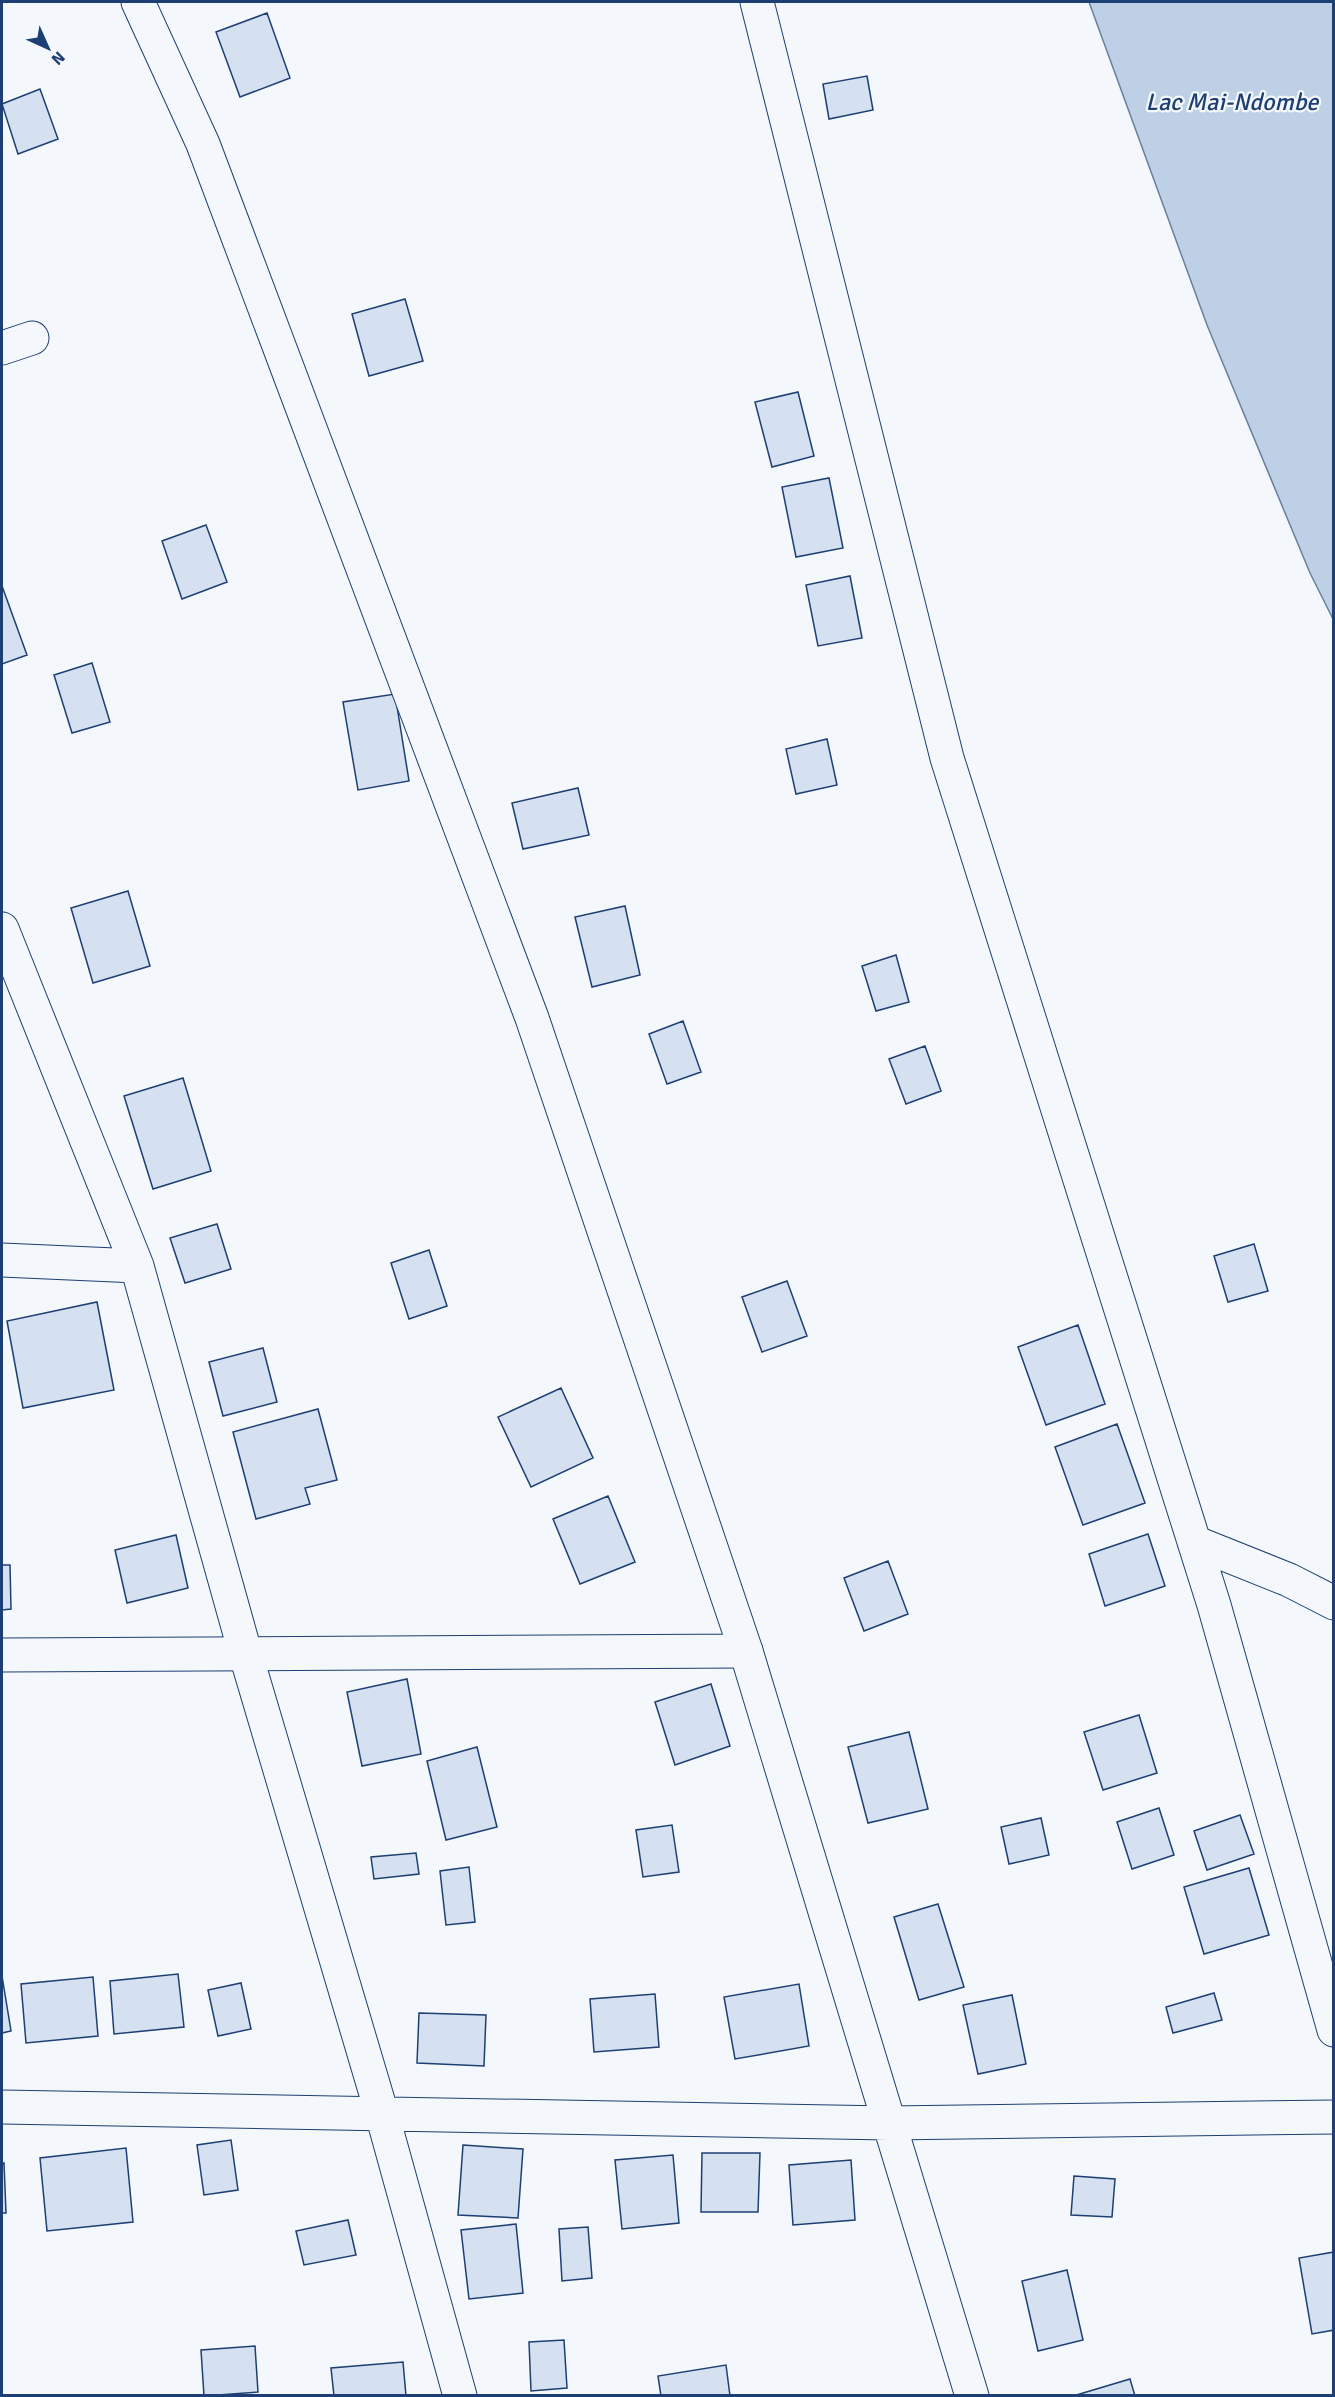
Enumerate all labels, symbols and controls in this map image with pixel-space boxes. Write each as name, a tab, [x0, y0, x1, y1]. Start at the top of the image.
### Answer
north arrow	[18, 18, 78, 78]
text: N	[47, 47, 69, 69]
water label: Lac Mai-Ndombe	[1146, 87, 1319, 117]

